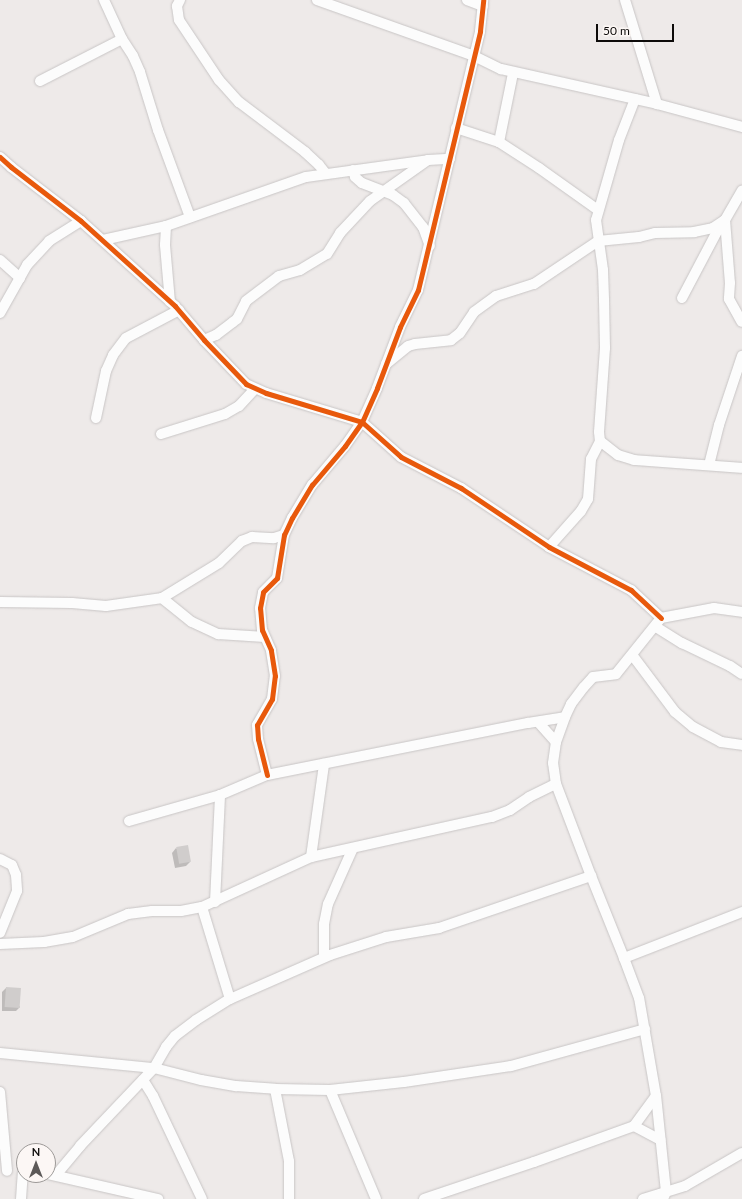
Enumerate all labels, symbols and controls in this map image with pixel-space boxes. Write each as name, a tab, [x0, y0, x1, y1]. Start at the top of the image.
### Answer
scale bar	[598, 16, 676, 42]
text: 50 m	[603, 23, 630, 38]
north arrow	[16, 1143, 56, 1183]
text: N	[32, 1145, 40, 1158]

